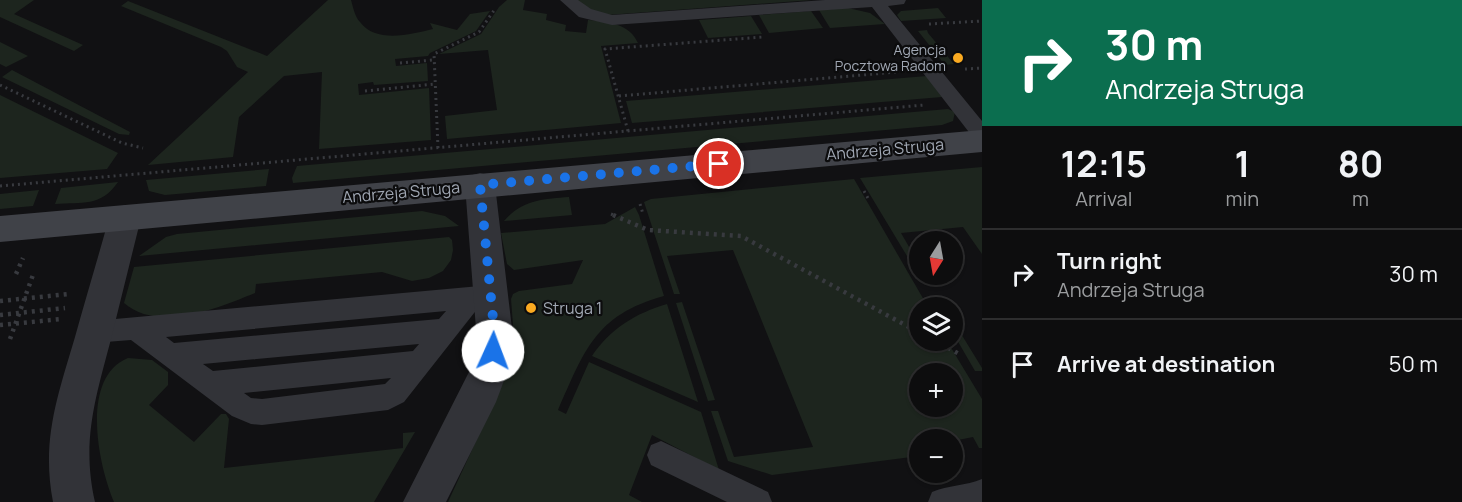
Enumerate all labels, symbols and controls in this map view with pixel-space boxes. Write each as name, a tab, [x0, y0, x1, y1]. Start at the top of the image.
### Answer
text: 30 m	[1105, 15, 1203, 73]
icon: right	[1006, 24, 1084, 102]
place label: Agencja Pocztowa Radom	[835, 40, 946, 75]
marker: Agencja Pocztowa Radom	[951, 51, 965, 65]
text: Andrzeja Struga	[1105, 70, 1304, 107]
street label: Andrzeja Struga	[825, 133, 945, 165]
pin	[693, 138, 744, 189]
text: 12:15	[1061, 139, 1147, 188]
text: 1	[1234, 139, 1250, 188]
text: 80	[1338, 139, 1383, 188]
icon: arrive	[702, 147, 735, 180]
street label: Andrzeja Struga	[341, 176, 461, 208]
text: Arrival	[1075, 185, 1132, 212]
text: min	[1226, 185, 1259, 212]
text: m	[1352, 185, 1369, 212]
north arrow	[909, 231, 963, 285]
map controls	[909, 231, 963, 483]
text: Turn right	[1057, 246, 1162, 276]
icon: right	[1006, 258, 1039, 291]
text: 30 m	[1389, 259, 1438, 289]
text: Andrzeja Struga	[1057, 276, 1205, 303]
place label: Struga 1	[543, 297, 602, 319]
button: layers	[909, 297, 963, 351]
marker: Struga 1	[524, 301, 538, 315]
position arrow	[461, 319, 525, 383]
icon: arrive	[1006, 348, 1039, 381]
text: Arrive at destination	[1057, 349, 1275, 379]
text: 50 m	[1389, 349, 1438, 379]
button: +	[909, 363, 963, 417]
button: −	[909, 429, 963, 483]

